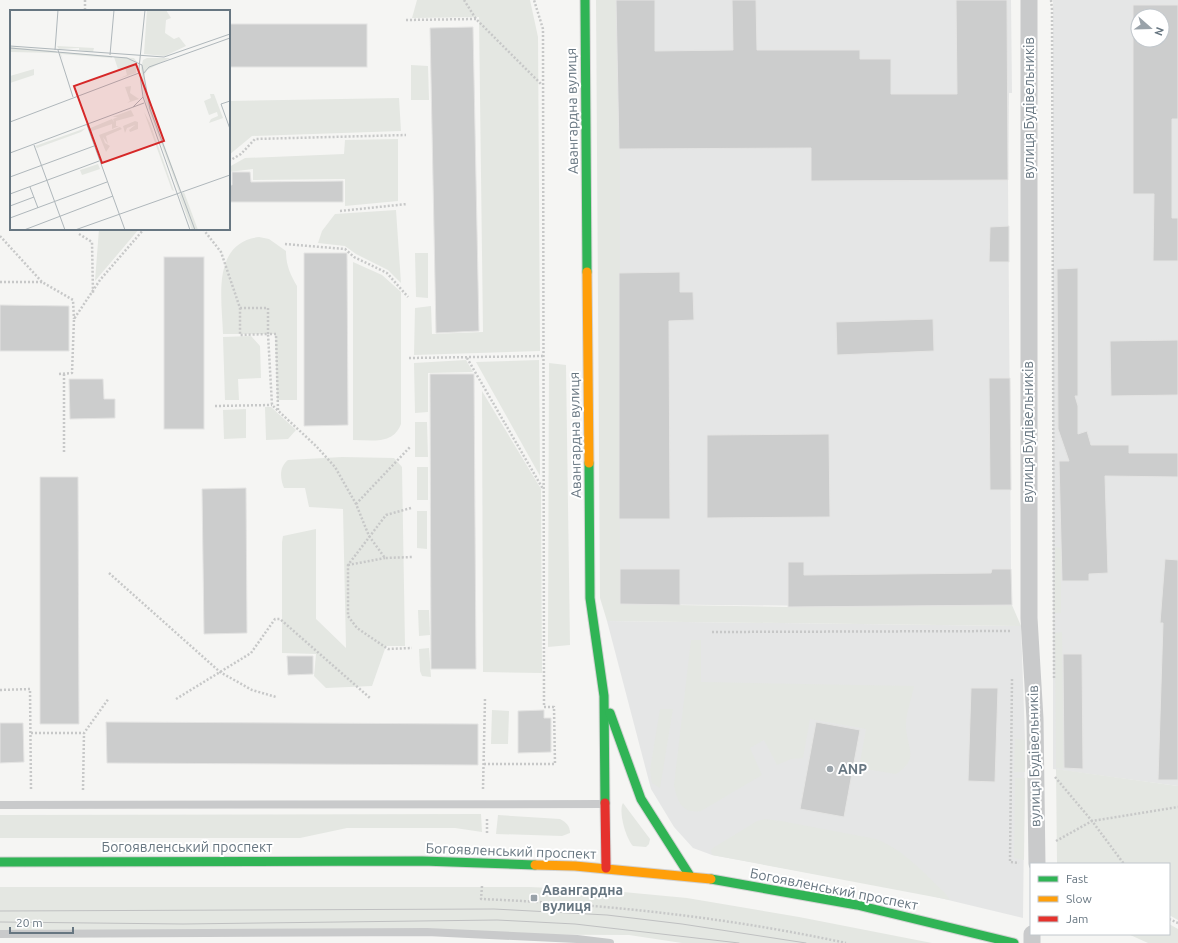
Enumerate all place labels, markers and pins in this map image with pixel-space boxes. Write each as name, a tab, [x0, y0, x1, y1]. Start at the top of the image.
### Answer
place label: ANP	[838, 761, 867, 777]
marker: ANP	[825, 764, 835, 774]
place label: Авангардна вулиця	[542, 882, 623, 914]
marker: Авангардна вулиця	[529, 893, 539, 903]

